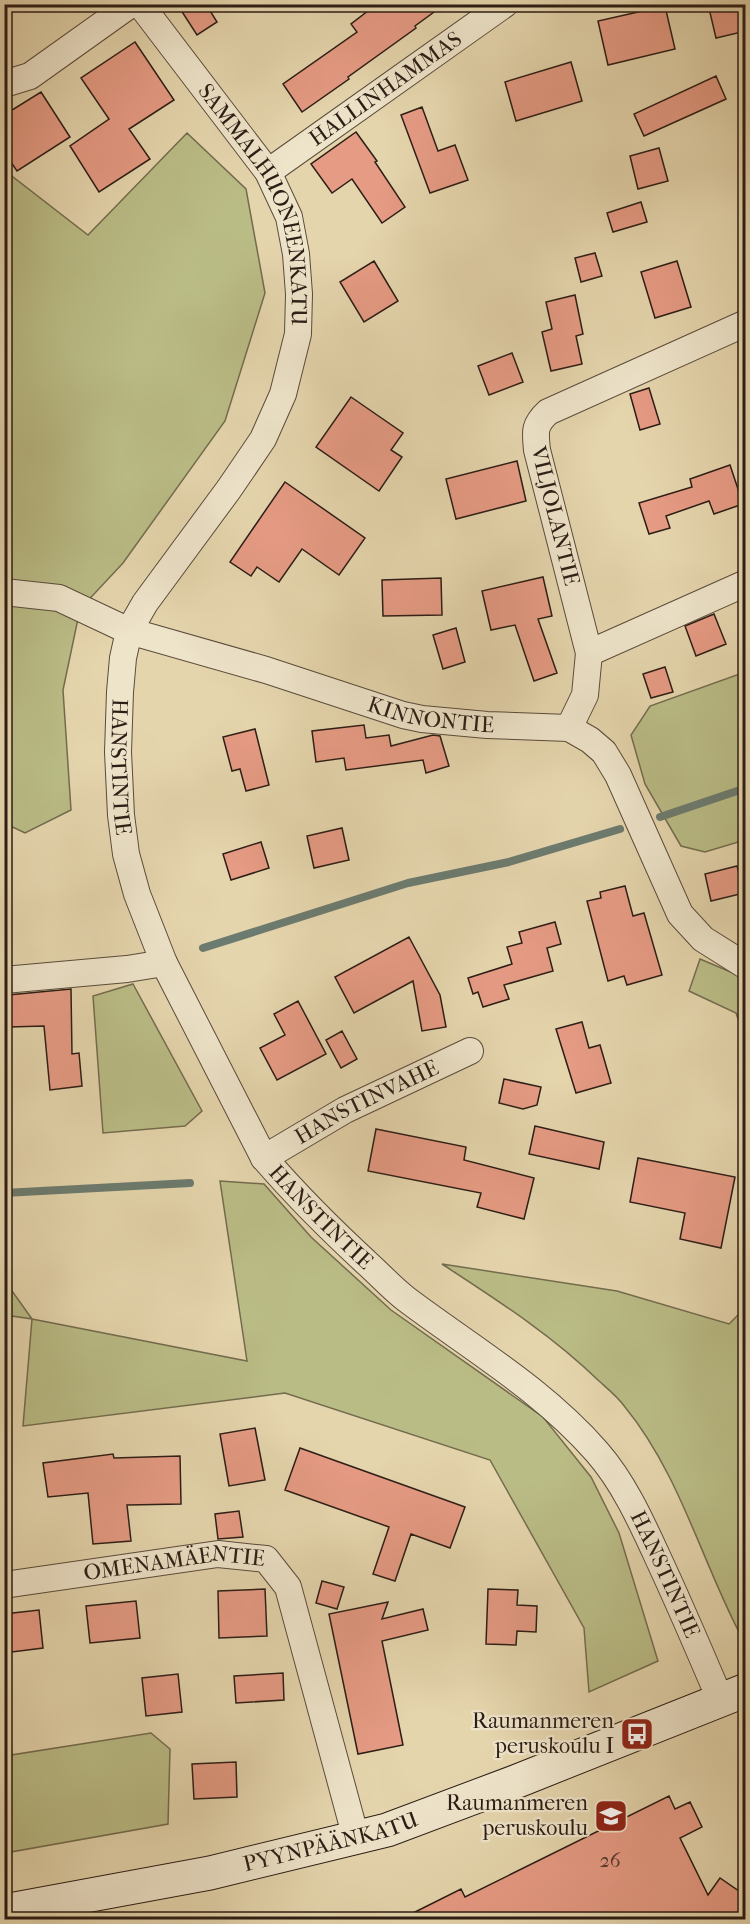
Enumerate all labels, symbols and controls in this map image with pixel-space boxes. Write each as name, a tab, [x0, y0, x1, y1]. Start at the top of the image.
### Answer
street label: HALLINHAMMAS	[304, 26, 467, 152]
street label: SAMMALHUONEENKATU	[192, 79, 312, 326]
street label: VILJOLANTIE	[525, 443, 585, 588]
street label: KINNONTIE	[364, 691, 495, 738]
street label: HANSTINTIE	[105, 698, 136, 837]
street label: HANSTINVAHE	[290, 1055, 443, 1150]
street label: HANSTINTIE	[263, 1160, 378, 1275]
street label: HANSTINTIE	[625, 1507, 705, 1642]
street label: OMENAMÄENTIE	[82, 1540, 266, 1586]
place label: Raumanmeren peruskoulu I	[472, 1708, 614, 1759]
bus stop icon: Raumanmeren peruskoulu I	[619, 1716, 655, 1752]
place label: Raumanmeren peruskoulu	[446, 1790, 589, 1841]
school or university icon: Raumanmeren peruskoulu	[593, 1798, 629, 1834]
street label: PYYNPÄÄNKATU	[241, 1806, 422, 1877]
house number: 26	[599, 1849, 621, 1872]

